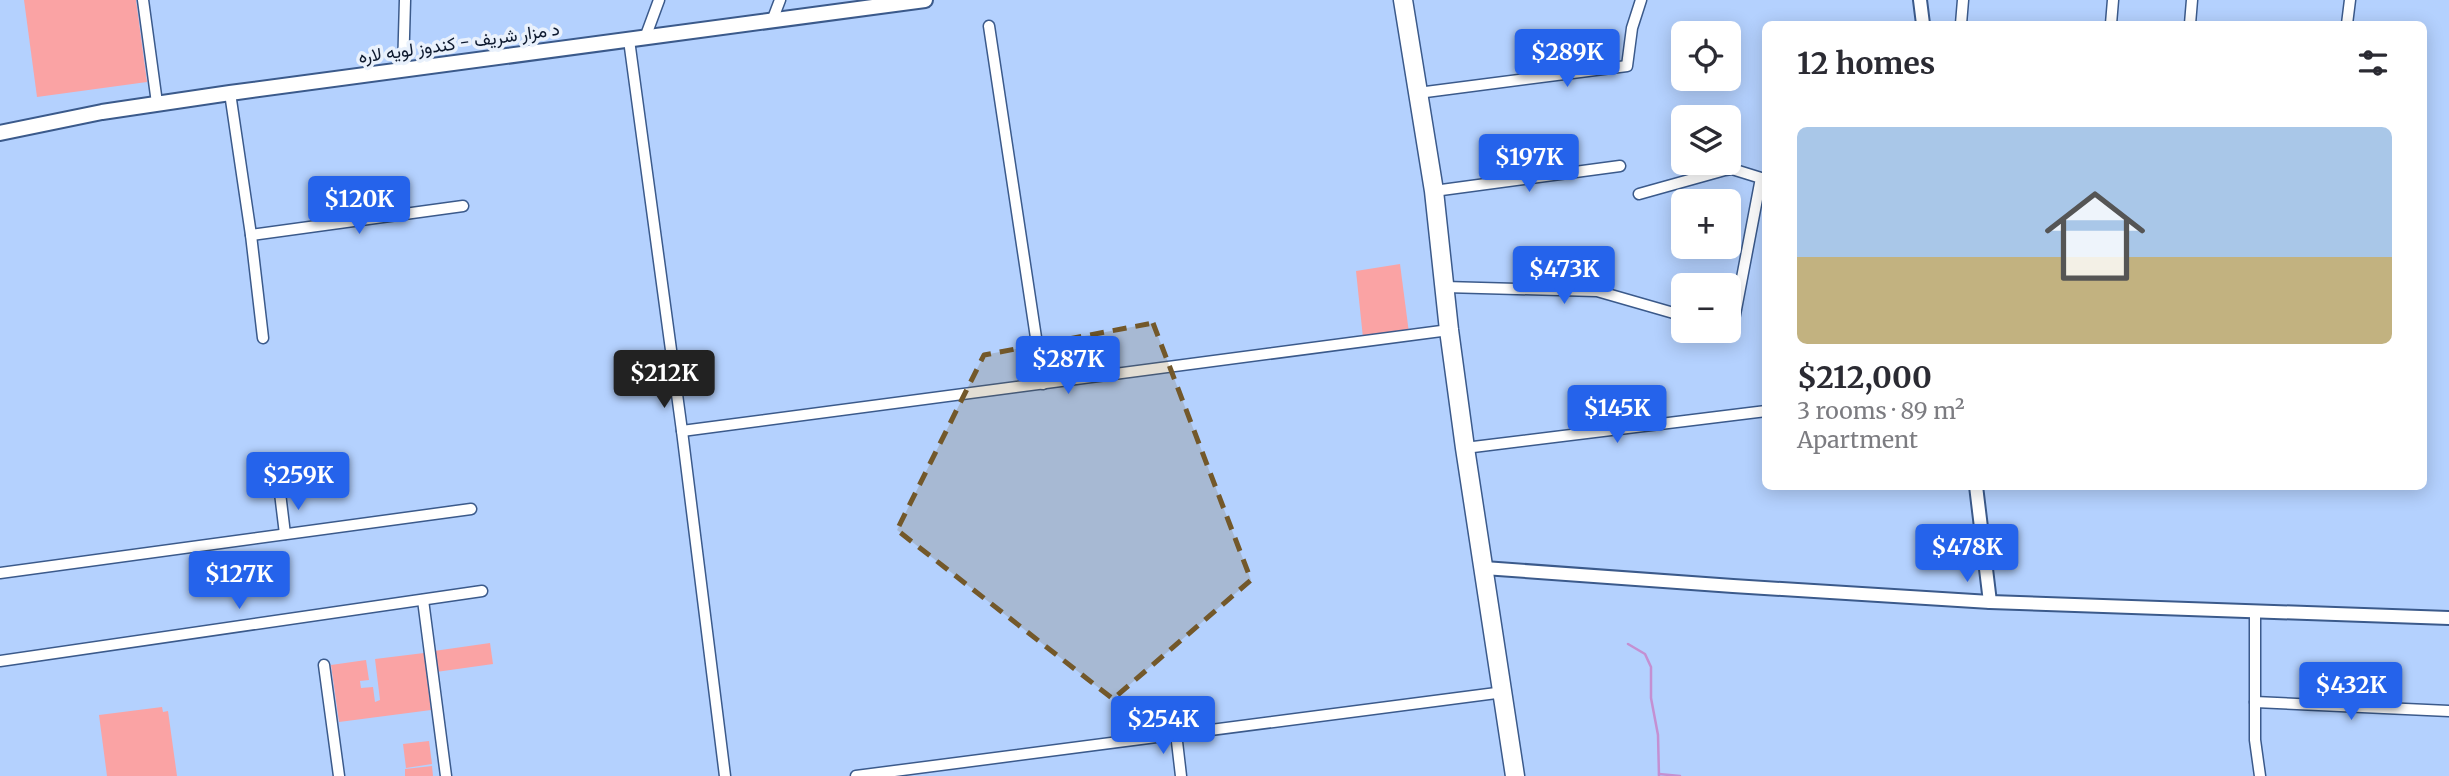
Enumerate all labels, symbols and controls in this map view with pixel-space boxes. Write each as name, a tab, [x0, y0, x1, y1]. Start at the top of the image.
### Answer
street label: د مزار شریف - کندوز لویه لاره	[357, 17, 561, 68]
map controls	[1671, 21, 1741, 343]
button: locate	[1671, 21, 1741, 91]
pin: $289K	[1518, 29, 1616, 89]
text: $289K	[1531, 37, 1603, 66]
text: 12 homes	[1797, 44, 1935, 82]
icon: filters	[2354, 44, 2392, 82]
button: layers	[1671, 105, 1741, 175]
pin: $197K	[1480, 134, 1578, 194]
text: $197K	[1495, 142, 1563, 171]
icon: home	[2032, 173, 2158, 299]
pin: $120K	[310, 176, 408, 236]
text: $120K	[324, 184, 394, 213]
button: +	[1671, 189, 1741, 259]
pin: $473K	[1515, 246, 1613, 306]
text: $473K	[1529, 254, 1599, 283]
button: −	[1671, 273, 1741, 343]
pin: $287K	[1019, 336, 1117, 396]
text: $287K	[1032, 344, 1104, 373]
pin: $212K	[615, 350, 713, 410]
text: $212K	[630, 358, 698, 387]
text: $212,000	[1797, 358, 1932, 396]
pin: $145K	[1568, 386, 1666, 445]
text: $145K	[1583, 393, 1651, 422]
text: 3 rooms · 89 m²	[1797, 396, 1965, 425]
text: Apartment	[1797, 425, 1918, 454]
pin: $259K	[249, 452, 347, 512]
text: $259K	[262, 460, 334, 489]
pin: $478K	[1918, 524, 2016, 584]
text: $478K	[1931, 532, 2003, 561]
pin: $127K	[190, 552, 288, 611]
text: $127K	[205, 559, 273, 588]
pin: $432K	[2302, 662, 2400, 722]
text: $432K	[2315, 670, 2387, 699]
pin: $254K	[1114, 696, 1212, 756]
text: $254K	[1127, 704, 1199, 733]

